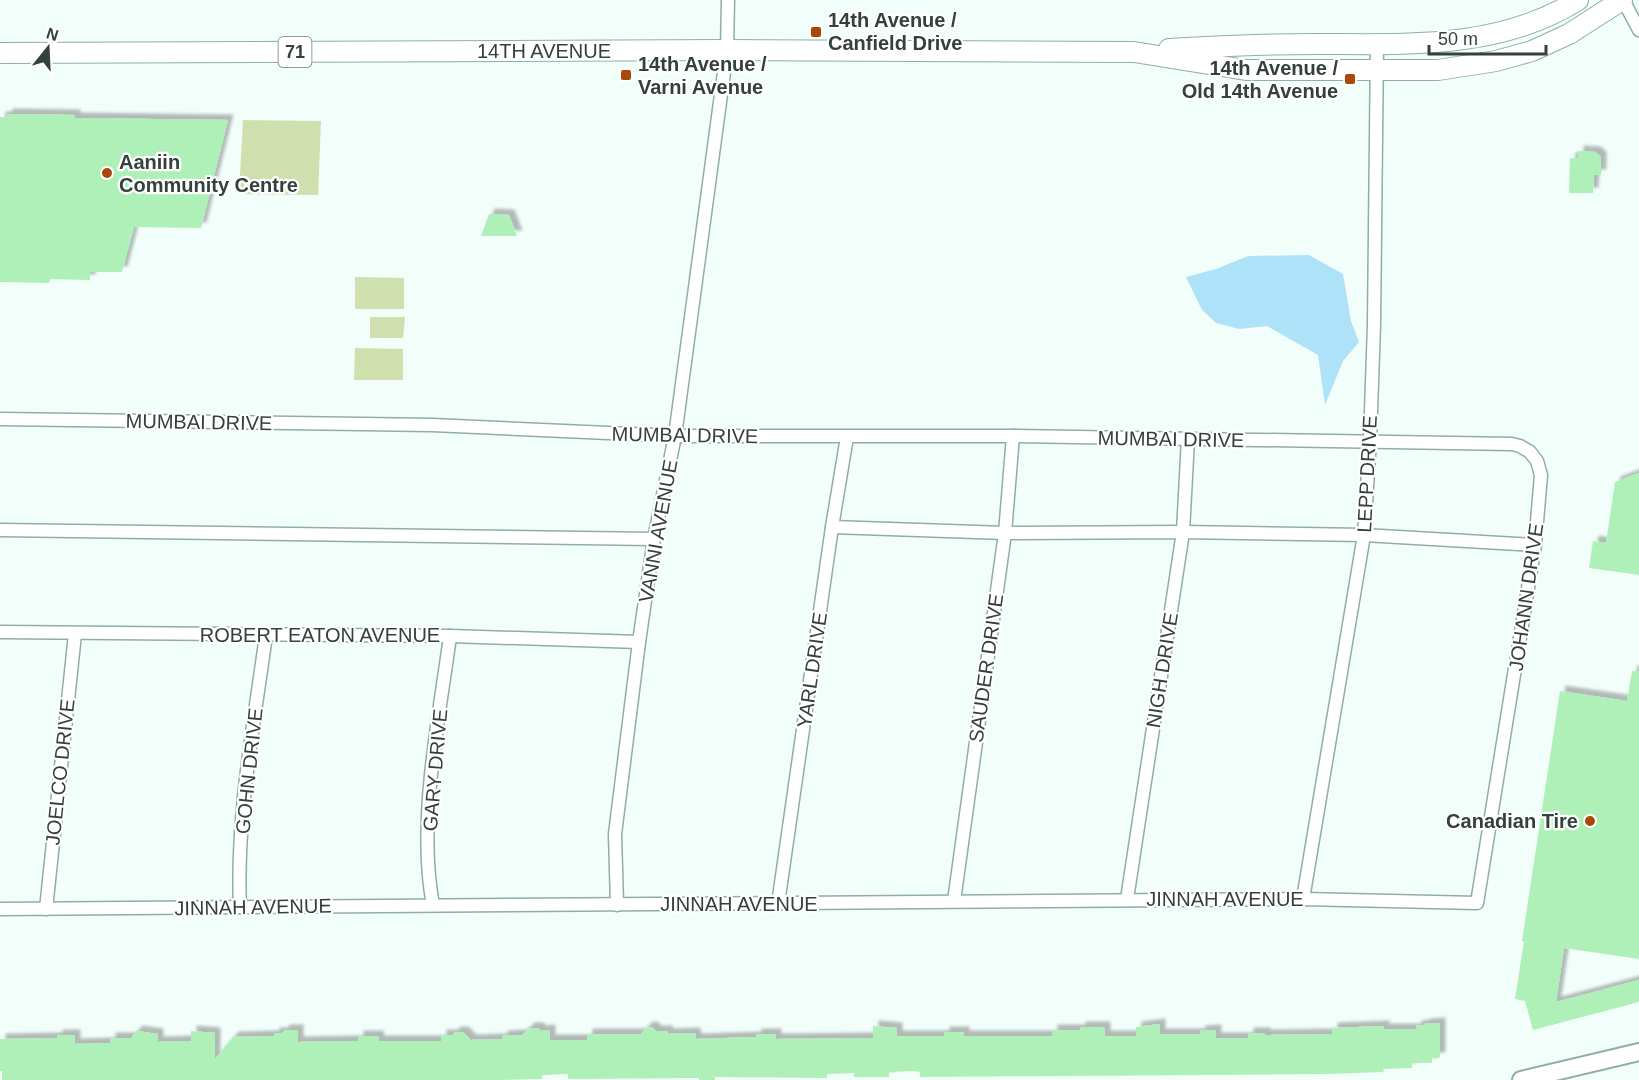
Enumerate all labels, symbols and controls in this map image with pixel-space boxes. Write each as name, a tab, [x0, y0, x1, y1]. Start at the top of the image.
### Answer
place label: 14th Avenue / Canfield Drive	[828, 9, 962, 54]
north arrow	[18, 18, 78, 78]
scale bar	[1429, 18, 1546, 56]
text: N	[44, 24, 61, 44]
marker: 14th Avenue / Canfield Drive	[809, 25, 823, 39]
text: 50 m	[1438, 29, 1478, 49]
road number: 71	[278, 37, 312, 67]
street label: 14TH AVENUE	[477, 40, 611, 62]
place label: 14th Avenue / Varni Avenue	[638, 53, 767, 98]
place label: 14th Avenue / Old 14th Avenue	[1182, 57, 1338, 102]
marker: 14th Avenue / Varni Avenue	[619, 68, 633, 82]
marker: 14th Avenue / Old 14th Avenue	[1343, 72, 1357, 86]
place label: Aaniin Community Centre	[119, 151, 298, 196]
marker: Aaniin Community Centre	[100, 166, 114, 180]
street label: MUMBAI DRIVE	[125, 410, 273, 434]
street label: LEPP DRIVE	[1353, 415, 1381, 533]
street label: MUMBAI DRIVE	[611, 423, 759, 447]
street label: MUMBAI DRIVE	[1097, 427, 1245, 451]
street label: VANNI AVENUE	[635, 458, 681, 604]
street label: JOHANN DRIVE	[1505, 522, 1547, 672]
street label: SAUDER DRIVE	[965, 592, 1007, 744]
street label: YARL DRIVE	[793, 611, 831, 729]
street label: NIGH DRIVE	[1142, 611, 1182, 729]
street label: ROBERT EATON AVENUE	[200, 624, 440, 646]
street label: JOELCO DRIVE	[41, 698, 79, 846]
street label: GOHN DRIVE	[231, 707, 267, 835]
street label: GARY DRIVE	[419, 708, 451, 832]
place label: Canadian Tire	[1446, 810, 1578, 832]
marker: Canadian Tire	[1583, 814, 1597, 828]
street label: JINNAH AVENUE	[1146, 888, 1304, 910]
street label: JINNAH AVENUE	[660, 893, 818, 915]
street label: JINNAH AVENUE	[174, 895, 332, 919]

